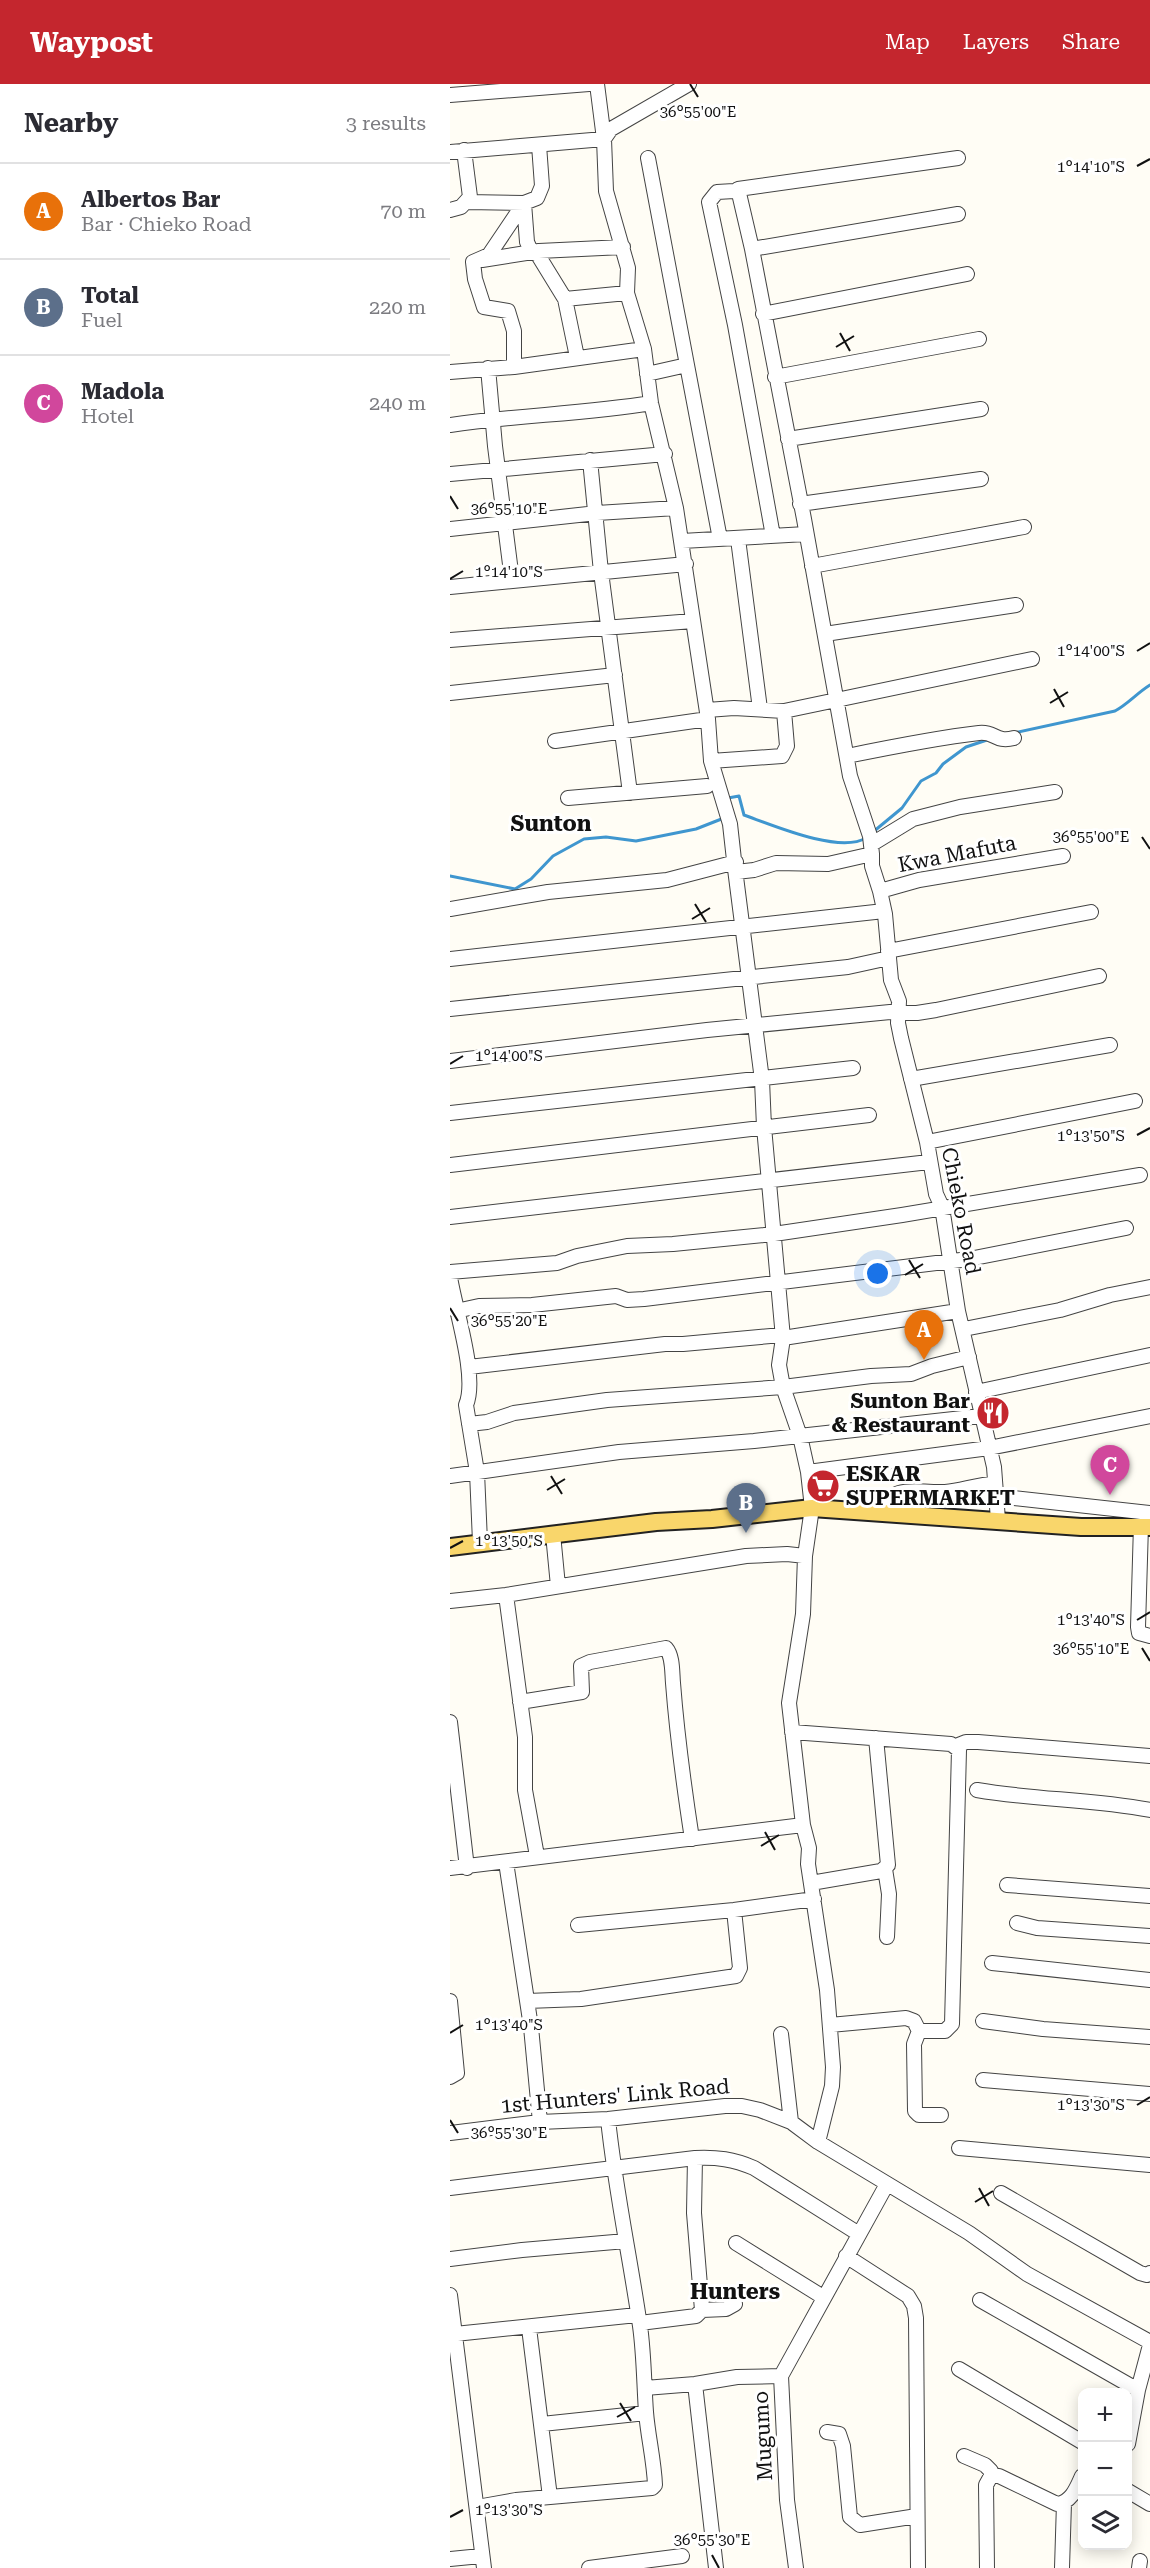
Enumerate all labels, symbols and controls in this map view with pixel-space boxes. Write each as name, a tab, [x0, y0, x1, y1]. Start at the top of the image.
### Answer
text: Waypost	[30, 26, 153, 59]
text: Map	[885, 30, 930, 54]
text: Layers	[963, 30, 1029, 54]
text: Share	[1062, 30, 1120, 54]
text: 36°55'00"E	[660, 103, 736, 121]
text: Nearby	[24, 108, 118, 138]
text: 3 results	[346, 111, 426, 135]
text: 1°14'10"S	[1057, 158, 1125, 176]
text: Albertos Bar	[81, 187, 221, 212]
text: A	[36, 199, 51, 223]
text: 70 m	[380, 199, 426, 223]
text: Bar · Chieko Road	[81, 212, 252, 236]
text: Total	[81, 283, 139, 308]
text: B	[36, 295, 51, 319]
text: 220 m	[369, 295, 426, 319]
text: Fuel	[81, 308, 122, 332]
text: Madola	[81, 379, 164, 404]
text: C	[37, 391, 51, 415]
text: 240 m	[369, 391, 426, 415]
text: Hotel	[81, 404, 134, 428]
text: 36°55'10"E	[471, 500, 547, 518]
text: 1°14'10"S	[475, 563, 543, 581]
text: 1°14'00"S	[1057, 642, 1125, 660]
district label: Sunton	[511, 811, 592, 836]
text: 36°55'00"E	[1053, 828, 1129, 846]
street label: Kwa Mafuta	[896, 831, 1019, 877]
text: 1°14'00"S	[475, 1047, 543, 1065]
text: 1°13'50"S	[1057, 1127, 1125, 1145]
street label: Chieko Road	[937, 1145, 985, 1277]
your location	[863, 1259, 892, 1288]
pin: A	[904, 1310, 944, 1360]
text: 36°55'20"E	[471, 1312, 547, 1330]
place label: Sunton Bar & Restaurant	[831, 1389, 970, 1437]
restaurant icon: Sunton Bar & Restaurant	[975, 1395, 1011, 1431]
pin: C	[1090, 1446, 1130, 1495]
place label: ESKAR SUPERMARKET	[846, 1462, 1015, 1510]
supermarket icon: ESKAR SUPERMARKET	[805, 1468, 841, 1504]
pin: B	[726, 1484, 766, 1533]
text: 1°13'50"S	[475, 1532, 543, 1550]
text: 1°13'40"S	[1057, 1611, 1125, 1629]
text: 36°55'10"E	[1053, 1640, 1129, 1658]
text: 1°13'40"S	[475, 2016, 543, 2034]
street label: 1st Hunters' Link Road	[499, 2074, 731, 2118]
text: 1°13'30"S	[1057, 2096, 1125, 2114]
text: 36°55'30"E	[471, 2124, 547, 2142]
district label: Hunters	[690, 2279, 780, 2304]
map controls	[1078, 2388, 1132, 2550]
button: +	[1078, 2388, 1132, 2442]
street label: Mugumo	[749, 2390, 777, 2482]
button: −	[1078, 2442, 1132, 2496]
button: layers	[1078, 2496, 1132, 2550]
text: 1°13'30"S	[475, 2501, 543, 2519]
text: 36°55'30"E	[674, 2531, 750, 2549]

